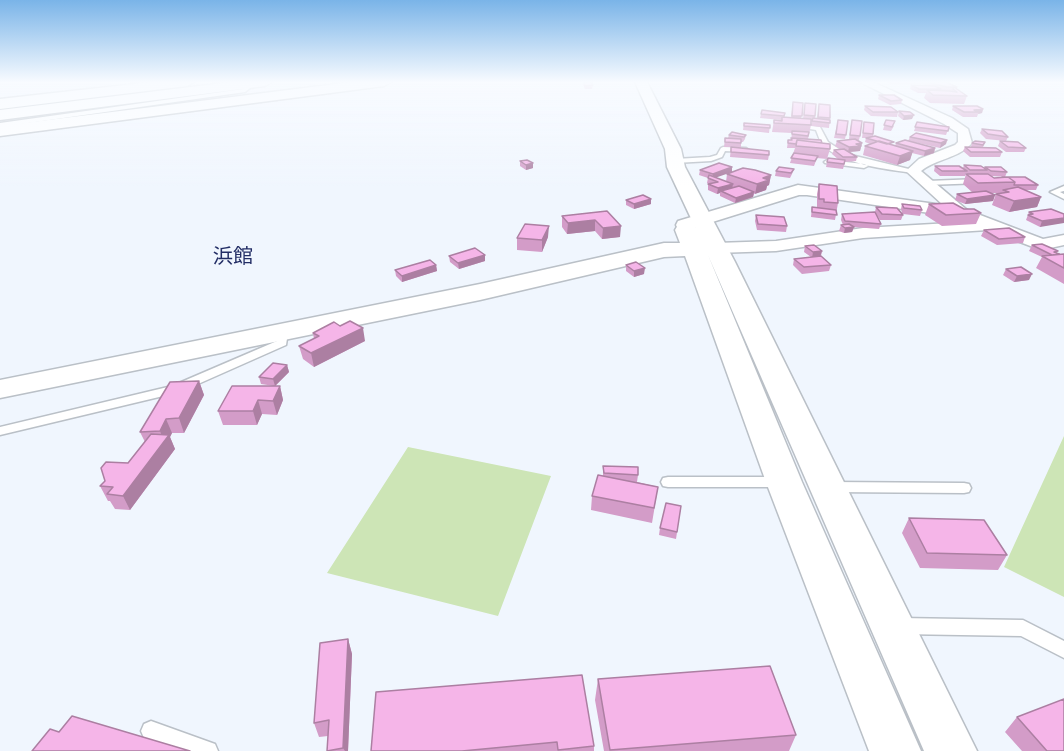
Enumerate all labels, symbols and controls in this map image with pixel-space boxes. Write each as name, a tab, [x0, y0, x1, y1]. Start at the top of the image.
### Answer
district label: 浜館	[213, 245, 253, 269]

